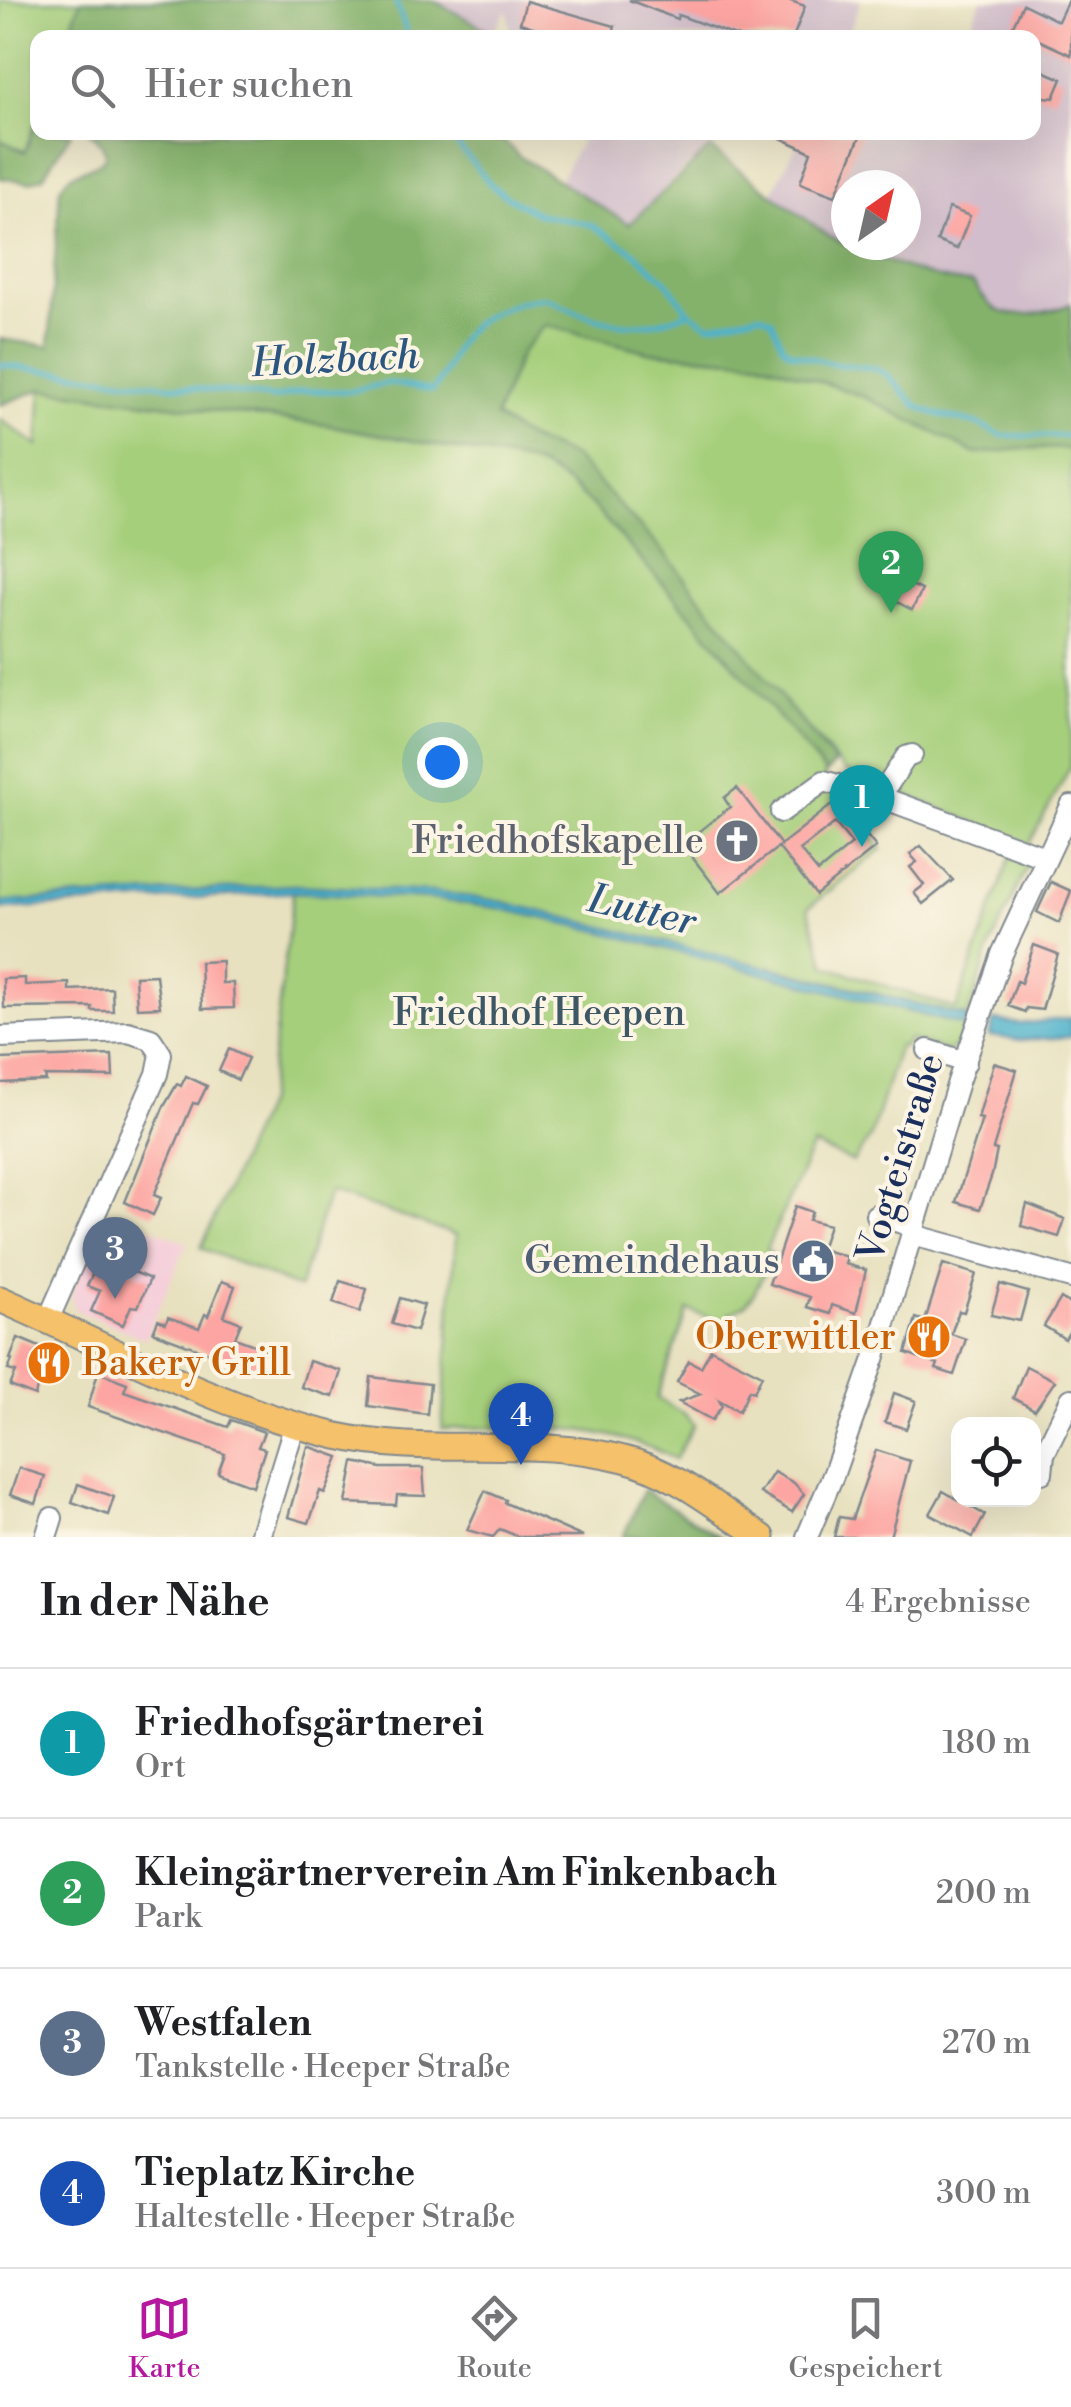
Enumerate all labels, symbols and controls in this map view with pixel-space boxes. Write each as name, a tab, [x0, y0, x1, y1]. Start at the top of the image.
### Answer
search box	[30, 30, 1041, 140]
icon: search	[65, 58, 120, 113]
text: Hier suchen	[145, 62, 353, 109]
north arrow	[831, 170, 921, 260]
water label: Holzbach	[249, 331, 421, 389]
pin: 2	[858, 530, 924, 613]
your location	[417, 737, 468, 788]
pin: 1	[830, 764, 894, 847]
place label: Friedhofskapelle	[412, 818, 704, 865]
church icon: Friedhofskapelle	[714, 818, 760, 864]
water label: Lutter	[582, 874, 702, 948]
park label: Friedhof Heepen	[393, 990, 685, 1037]
street label: Vogteistraße	[847, 1048, 955, 1269]
pin: 3	[82, 1216, 148, 1299]
place label: Gemeindehaus	[524, 1238, 780, 1285]
public building icon: Gemeindehaus	[790, 1238, 836, 1284]
place label: Oberwittler	[695, 1314, 896, 1361]
restaurant icon: Oberwittler	[906, 1314, 952, 1360]
restaurant icon: Bakery Grill	[26, 1340, 72, 1386]
place label: Bakery Grill	[81, 1340, 291, 1387]
pin: 4	[488, 1382, 554, 1465]
map controls	[951, 1417, 1041, 1507]
button: locate	[951, 1417, 1041, 1507]
text: In der Nähe	[40, 1576, 270, 1629]
text: 4 Ergebnisse	[845, 1582, 1031, 1622]
text: Friedhofsgärtnerei	[135, 1700, 484, 1747]
text: 1	[65, 1723, 80, 1763]
text: 180 m	[942, 1723, 1031, 1763]
text: Ort	[135, 1747, 186, 1787]
text: Kleingärtnerverein Am Finkenbach	[135, 1850, 777, 1897]
text: 2	[62, 1873, 83, 1913]
text: 200 m	[936, 1873, 1031, 1913]
text: Park	[135, 1897, 202, 1937]
text: Westfalen	[135, 2000, 312, 2047]
text: 3	[63, 2023, 82, 2063]
text: 270 m	[942, 2023, 1031, 2063]
text: Tankstelle · Heeper Straße	[135, 2047, 511, 2087]
text: Tieplatz Kirche	[135, 2150, 415, 2197]
text: 4	[62, 2173, 83, 2213]
text: 300 m	[936, 2173, 1031, 2213]
text: Haltestelle · Heeper Straße	[135, 2197, 515, 2237]
tab: Karte	[128, 2291, 201, 2386]
tab: Route	[457, 2291, 532, 2386]
tab: Gespeichert	[789, 2291, 943, 2386]

